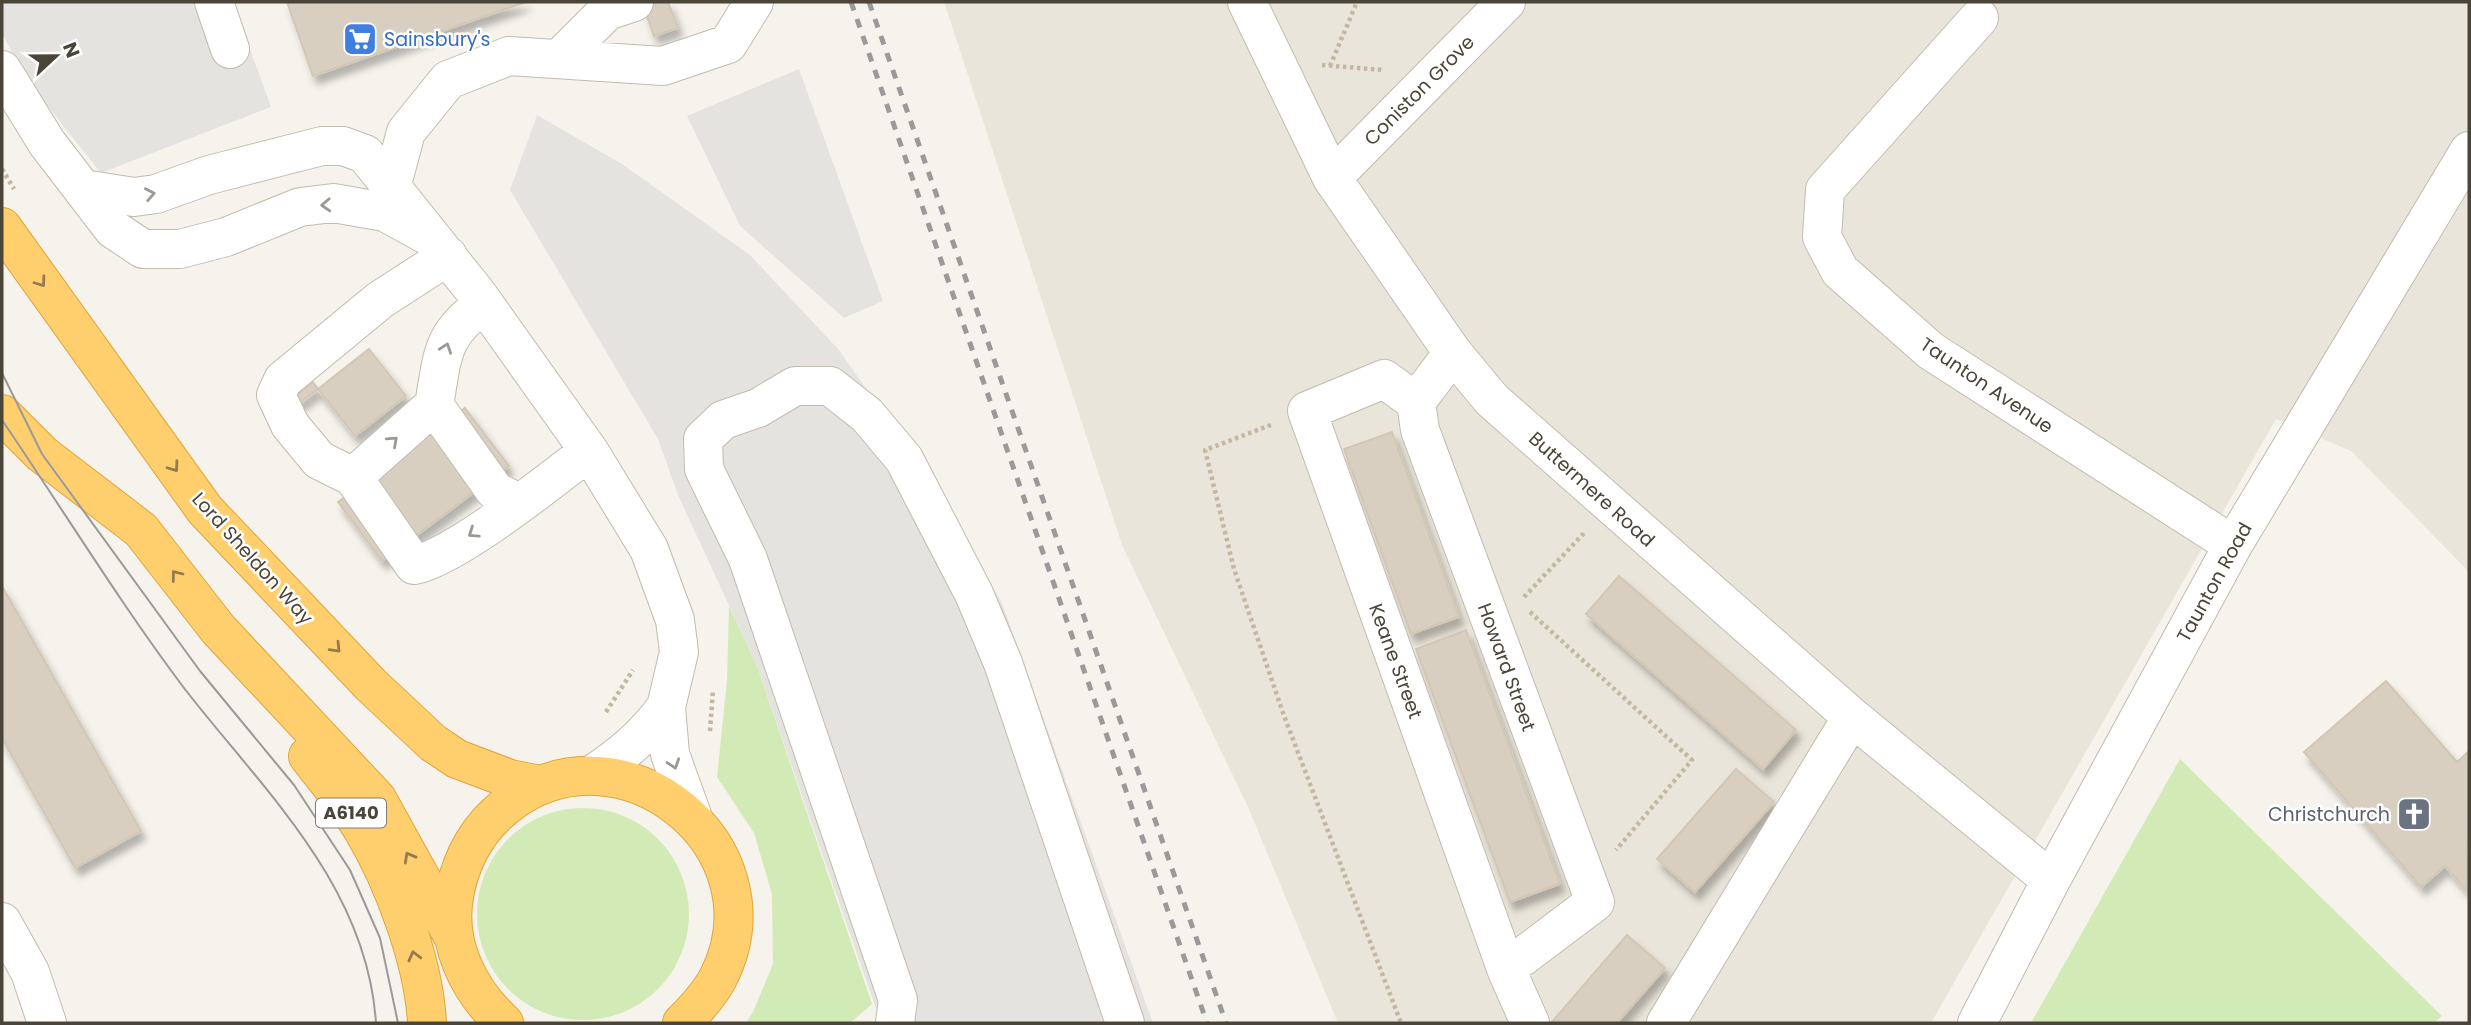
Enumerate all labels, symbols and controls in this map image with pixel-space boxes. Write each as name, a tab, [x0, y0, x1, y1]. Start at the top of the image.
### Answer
supermarket icon: Sainsbury's	[341, 20, 379, 58]
north arrow	[21, 21, 91, 91]
place label: Sainsbury's	[384, 26, 490, 53]
street label: Coniston Grove	[1358, 29, 1481, 152]
text: N	[56, 38, 86, 62]
one-way arrow	[144, 188, 156, 203]
one-way arrow	[320, 197, 331, 212]
one-way arrow	[33, 274, 46, 287]
street label: Taunton Avenue	[1915, 331, 2059, 440]
one-way arrow	[438, 343, 452, 355]
street label: Buttermere Road	[1523, 425, 1661, 553]
one-way arrow	[385, 437, 398, 450]
one-way arrow	[166, 459, 178, 472]
street label: Lord Sheldon Way	[186, 486, 320, 631]
street label: Taunton Road	[2170, 517, 2259, 647]
one-way arrow	[468, 525, 481, 538]
one-way arrow	[172, 570, 185, 583]
street label: Howard Street	[1471, 599, 1542, 735]
street label: Keane Street	[1362, 600, 1429, 723]
one-way arrow	[328, 640, 340, 653]
one-way arrow	[666, 757, 680, 770]
church icon: Christchurch	[2395, 795, 2433, 833]
road number: A6140	[316, 798, 386, 828]
place label: Christchurch	[2268, 801, 2390, 828]
one-way arrow	[404, 851, 417, 864]
one-way arrow	[408, 951, 422, 963]

